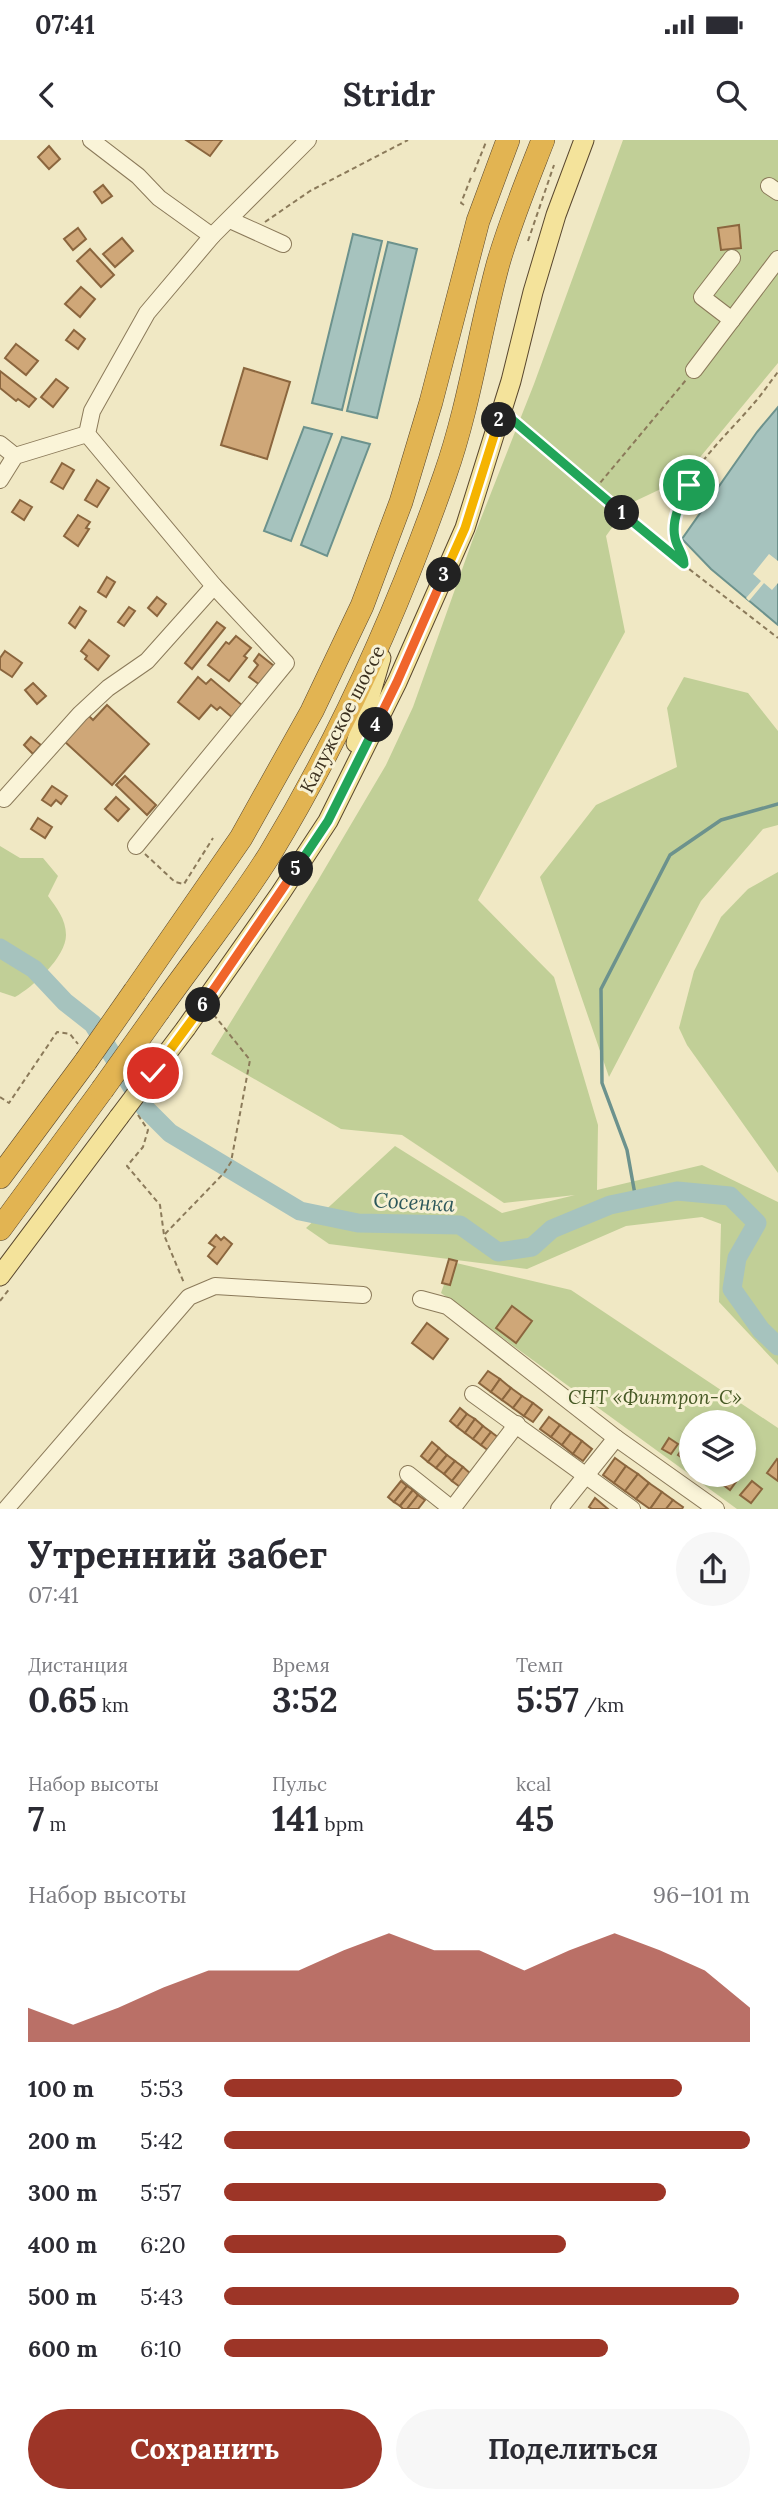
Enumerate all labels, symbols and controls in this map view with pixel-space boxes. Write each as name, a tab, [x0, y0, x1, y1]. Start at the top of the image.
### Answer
text: 07:41	[35, 8, 95, 41]
text: Stridr	[343, 74, 435, 115]
icon: back	[28, 76, 66, 114]
icon: search	[712, 76, 750, 114]
pin: 2	[482, 402, 516, 438]
text: 2	[493, 407, 504, 431]
pin	[659, 455, 719, 515]
icon: arrive	[670, 466, 708, 504]
pin: 1	[604, 496, 640, 530]
text: 1	[618, 500, 625, 524]
pin: 3	[426, 558, 462, 592]
text: 3	[438, 562, 449, 586]
street label: Калужское шоссе	[294, 641, 390, 797]
pin: 4	[358, 708, 394, 742]
text: 4	[370, 712, 381, 736]
pin: 5	[278, 852, 314, 886]
text: 5	[290, 856, 301, 880]
pin: 6	[186, 988, 220, 1022]
text: 6	[197, 992, 208, 1016]
pin	[123, 1043, 183, 1103]
icon: check	[134, 1054, 172, 1092]
water label: Сосенка	[373, 1186, 456, 1218]
park label: СНТ «Финтроп-С»	[568, 1385, 742, 1409]
map controls	[679, 1410, 756, 1487]
button: layers	[679, 1410, 756, 1487]
text: Утренний забег	[28, 1530, 327, 1578]
button: share	[676, 1532, 750, 1606]
text: 07:41	[28, 1580, 79, 1609]
text: Дистанция	[28, 1653, 128, 1677]
text: Время	[272, 1653, 330, 1677]
text: Темп	[516, 1653, 563, 1677]
text: 0.65	[28, 1677, 97, 1722]
text: 3:52	[272, 1677, 338, 1722]
text: 5:57	[516, 1677, 579, 1722]
text: km	[97, 1693, 129, 1717]
text: /km	[579, 1693, 624, 1717]
text: Набор высоты	[28, 1772, 159, 1796]
text: Пульс	[272, 1772, 327, 1796]
text: kcal	[516, 1772, 551, 1796]
text: 7	[28, 1796, 44, 1841]
text: 141	[272, 1796, 320, 1841]
text: 45	[516, 1796, 554, 1841]
text: m	[44, 1812, 66, 1836]
text: bpm	[320, 1812, 364, 1836]
text: Набор высоты	[28, 1880, 186, 1909]
text: 96–101 m	[653, 1880, 750, 1909]
text: 100 m	[28, 2074, 94, 2103]
text: 5:53	[140, 2074, 184, 2103]
text: 200 m	[28, 2126, 97, 2155]
text: 5:42	[140, 2126, 183, 2155]
text: 300 m	[28, 2178, 97, 2207]
text: 5:57	[140, 2178, 181, 2207]
text: 400 m	[28, 2230, 97, 2259]
text: 6:20	[140, 2230, 186, 2259]
text: 500 m	[28, 2282, 97, 2311]
text: 5:43	[140, 2282, 184, 2311]
text: 600 m	[28, 2334, 98, 2363]
text: 6:10	[140, 2334, 182, 2363]
button: Сохранить	[28, 2409, 382, 2489]
button: Поделиться	[396, 2409, 750, 2489]

